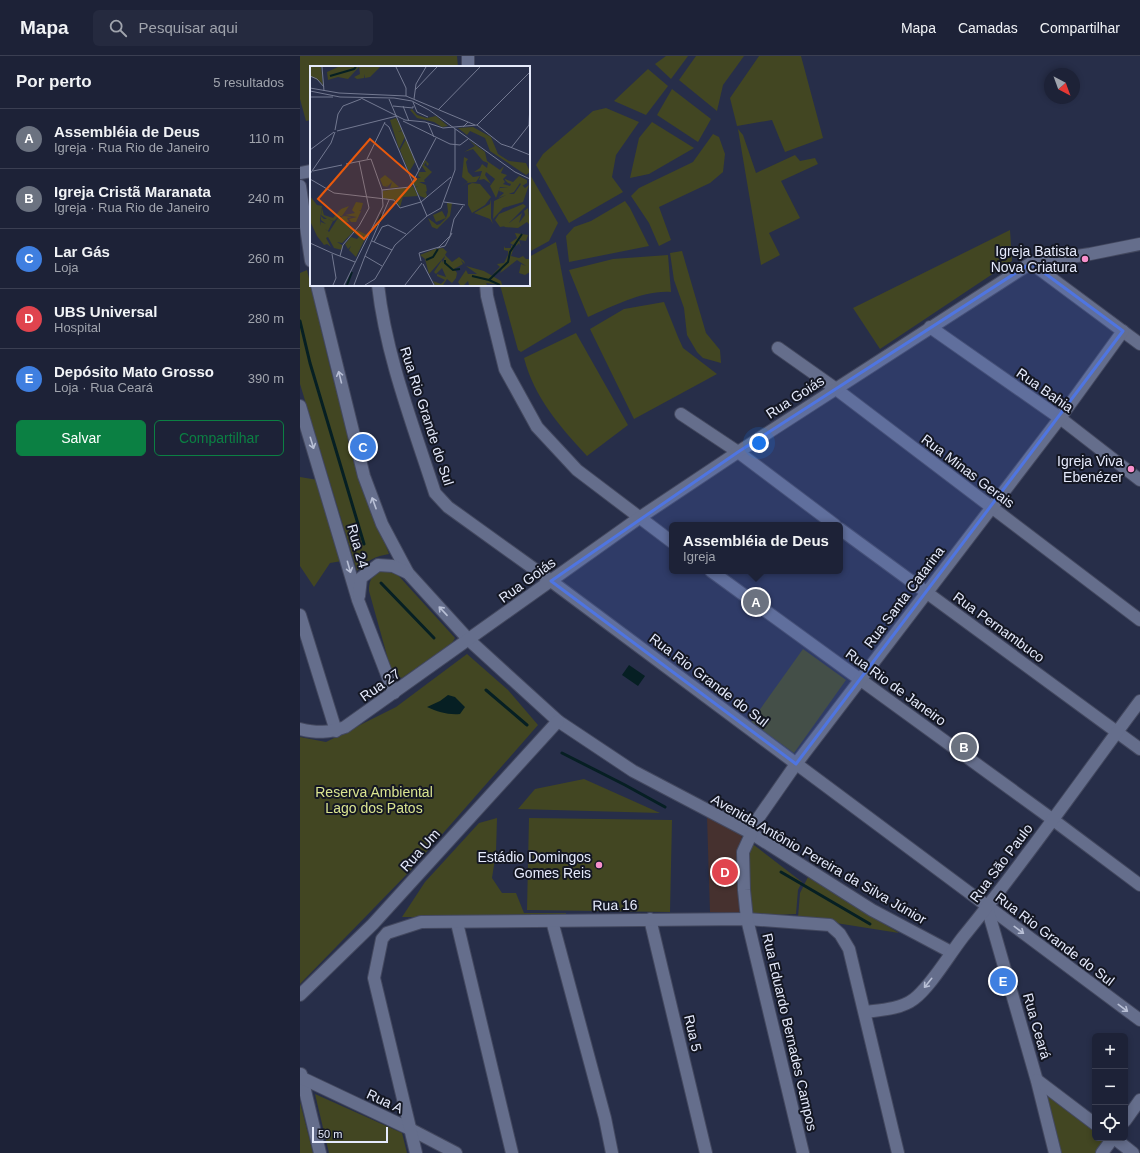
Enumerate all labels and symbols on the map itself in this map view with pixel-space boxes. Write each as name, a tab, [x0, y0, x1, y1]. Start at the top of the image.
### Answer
inset map	[310, 66, 530, 286]
north arrow	[1044, 68, 1080, 104]
place label: Igreja Batista Nova Criatura	[991, 243, 1077, 275]
marker: Igreja Batista Nova Criatura	[1080, 254, 1090, 264]
street label: Rua Rio Grande do Sul	[397, 345, 457, 487]
street label: Rua Bahia	[1014, 365, 1077, 415]
one-way arrow	[335, 371, 343, 384]
street label: Rua Goiás	[763, 372, 827, 422]
street label: Rua Minas Gerais	[918, 431, 1018, 511]
pin: C	[350, 432, 376, 462]
your location	[749, 433, 769, 453]
one-way arrow	[308, 436, 316, 448]
place label: Igreja Viva Ebenézer	[1057, 453, 1123, 485]
marker: Igreja Viva Ebenézer	[1126, 464, 1136, 474]
one-way arrow	[369, 497, 377, 509]
street label: Rua 24	[344, 522, 372, 570]
street label: Rua Santa Catarina	[861, 543, 948, 651]
street label: Rua Goiás	[496, 554, 558, 606]
one-way arrow	[346, 561, 353, 574]
pin: A	[743, 587, 769, 617]
street label: Rua Pernambuco	[950, 589, 1048, 666]
one-way arrow	[438, 606, 447, 616]
street label: Rua Rio Grande do Sul	[646, 630, 772, 730]
street label: Rua Rio de Janeiro	[843, 645, 949, 729]
street label: Rua 27	[357, 665, 403, 705]
pin: B	[951, 732, 977, 762]
park label: Reserva Ambiental Lago dos Patos	[315, 784, 433, 816]
street label: Avenida Antônio Pereira da Silva Júnior	[709, 791, 930, 928]
street label: Rua São Paulo	[966, 820, 1036, 905]
street label: Rua Um	[397, 826, 443, 874]
place label: Estádio Domingos Gomes Reis	[477, 849, 591, 881]
pin: D	[712, 857, 738, 887]
marker: Estádio Domingos Gomes Reis	[594, 860, 604, 870]
street label: Rua Rio Grande do Sul	[992, 889, 1118, 989]
street label: Rua 16	[592, 897, 638, 913]
one-way arrow	[1013, 926, 1024, 934]
street label: Rua Eduardo Bernades Campos	[759, 932, 821, 1132]
pin: E	[990, 966, 1016, 996]
one-way arrow	[924, 978, 933, 989]
street label: Rua Ceará	[1020, 991, 1054, 1061]
one-way arrow	[1118, 1004, 1129, 1012]
street label: Rua 5	[681, 1013, 705, 1053]
street label: Rua A	[364, 1086, 406, 1117]
scale bar	[312, 1125, 388, 1144]

